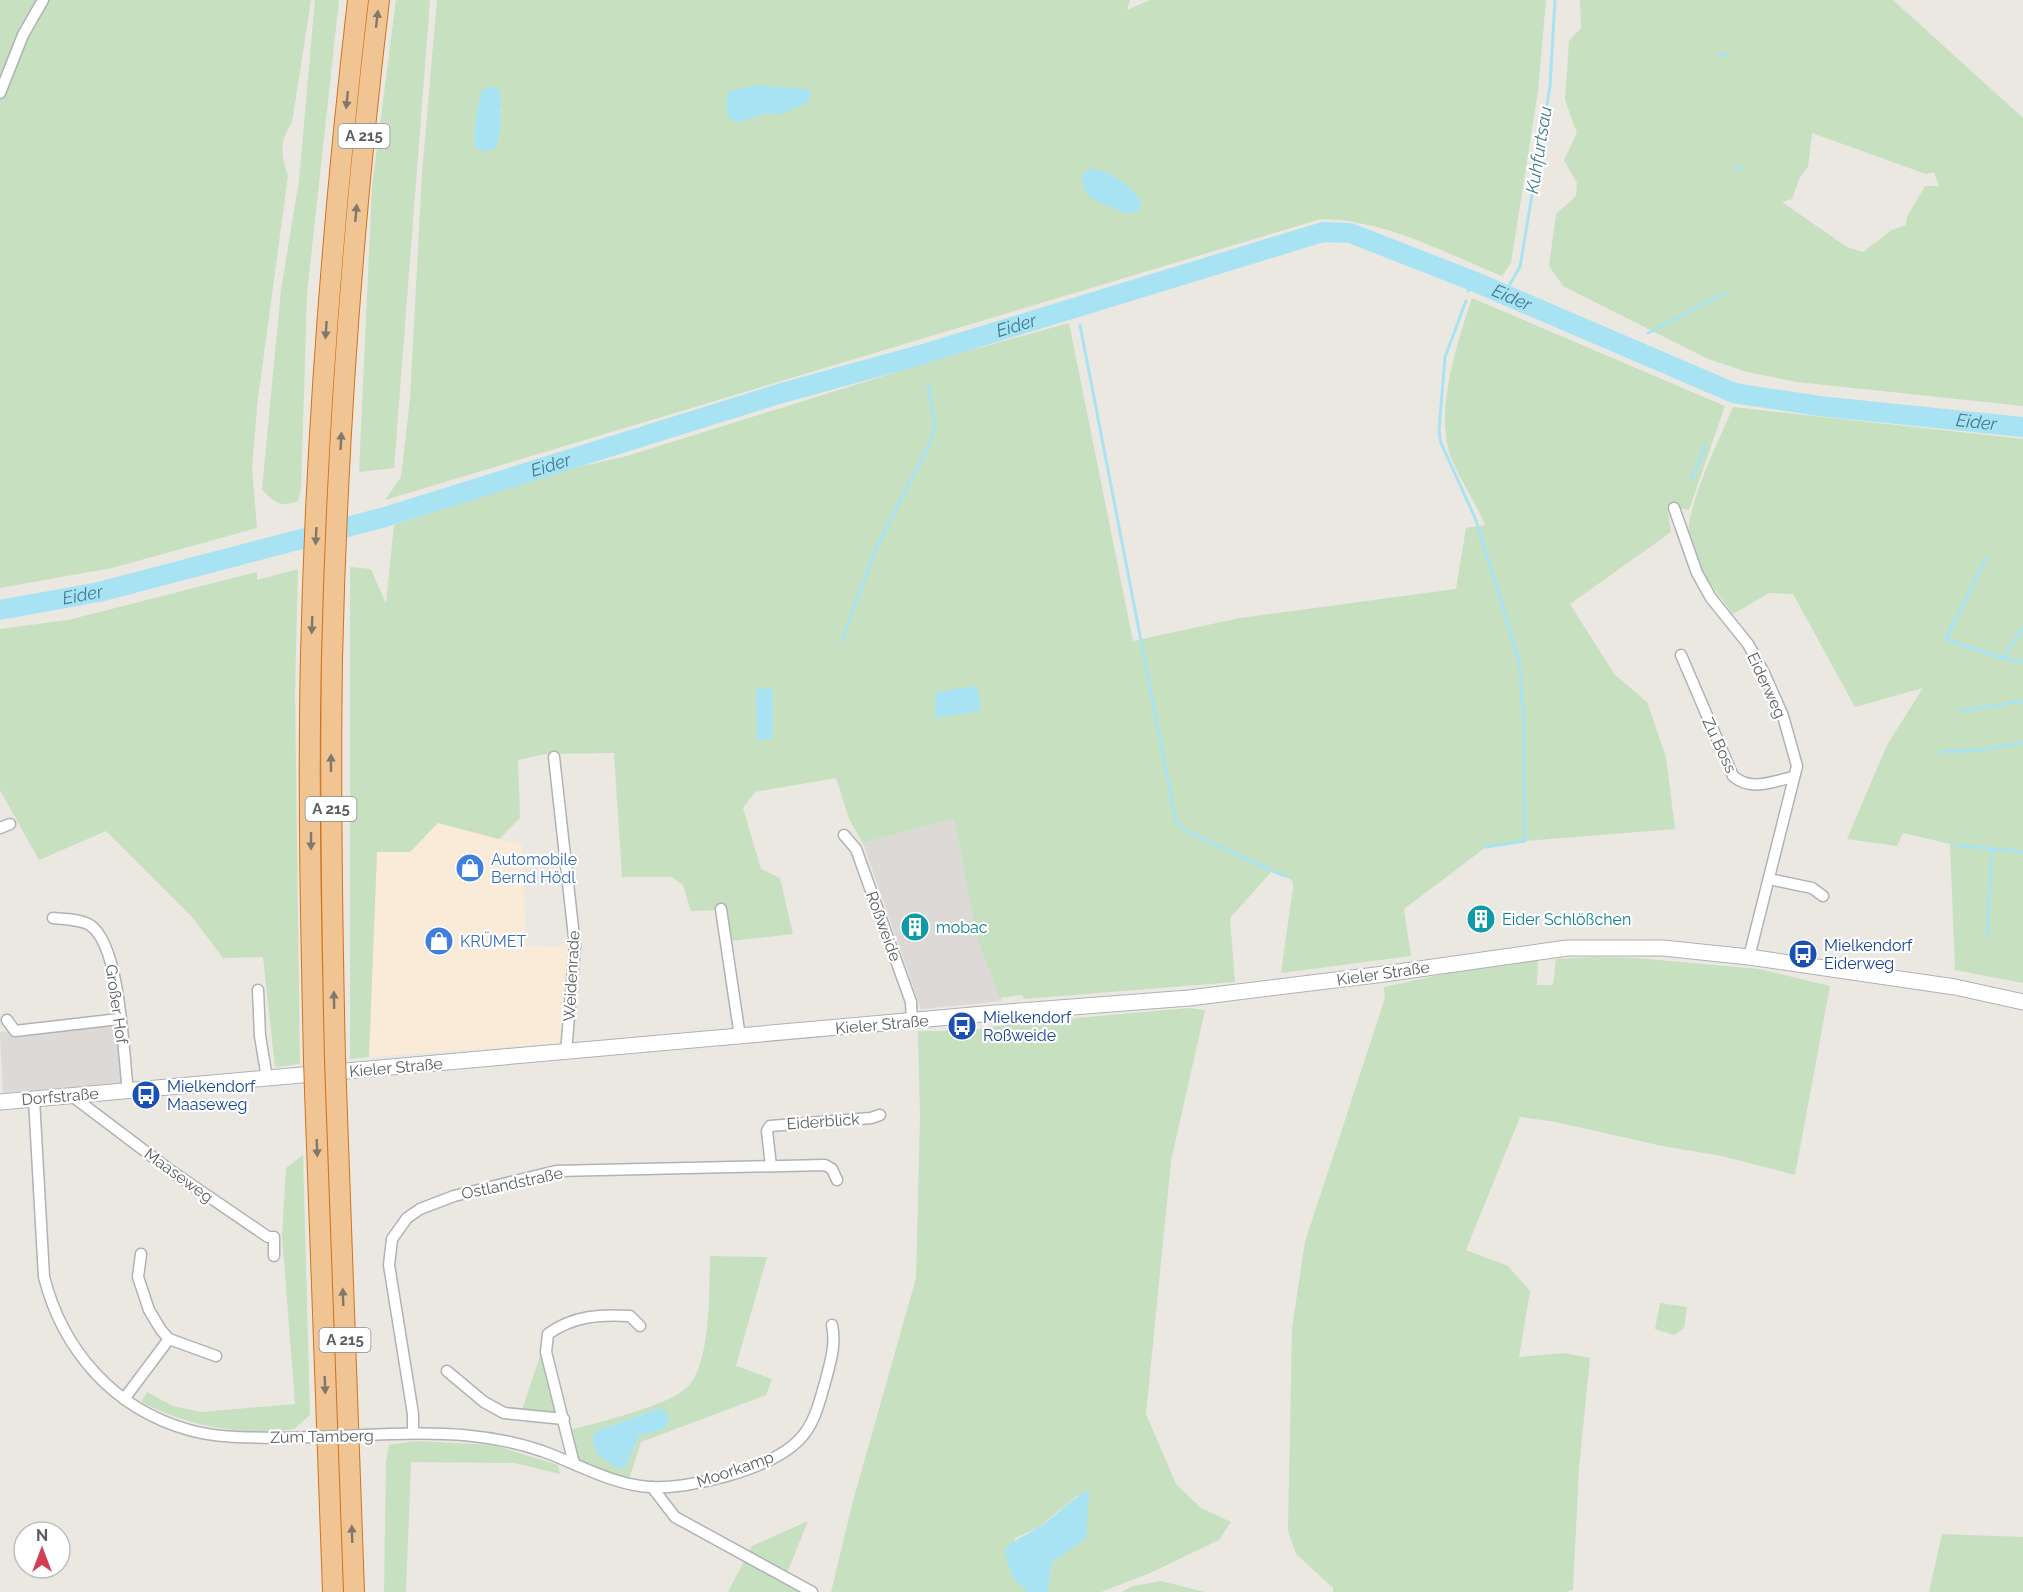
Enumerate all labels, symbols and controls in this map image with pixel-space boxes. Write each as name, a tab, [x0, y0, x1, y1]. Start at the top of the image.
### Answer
one-way arrow	[372, 10, 381, 29]
one-way arrow	[342, 90, 352, 109]
water label: Kuhfurtsau	[1521, 105, 1556, 195]
road number: A 215	[338, 124, 389, 148]
one-way arrow	[351, 204, 361, 223]
water label: Eider	[1489, 279, 1536, 315]
water label: Eider	[993, 309, 1040, 341]
one-way arrow	[322, 320, 331, 339]
water label: Eider	[1955, 409, 1999, 434]
one-way arrow	[337, 431, 346, 450]
water label: Eider	[528, 448, 574, 481]
one-way arrow	[311, 526, 320, 545]
water label: Eider	[61, 580, 106, 608]
one-way arrow	[308, 615, 317, 634]
street label: Eiderweg	[1743, 649, 1790, 721]
street label: Zu Boss	[1698, 714, 1741, 776]
one-way arrow	[326, 753, 336, 772]
road number: A 215	[306, 797, 356, 821]
one-way arrow	[306, 831, 316, 850]
place label: Automobile Bernd Hödl	[491, 850, 577, 887]
shop icon: Automobile Bernd Hödl	[454, 852, 486, 884]
street label: Roßweide	[862, 889, 905, 964]
building icon: Eider Schlößchen	[1465, 903, 1497, 935]
place label: Eider Schlößchen	[1502, 910, 1631, 929]
building icon: mobac	[899, 911, 931, 943]
place label: mobac	[936, 918, 988, 937]
shop icon: KRÜMET	[423, 925, 455, 957]
street label: Weidenrade	[560, 930, 583, 1022]
place label: KRÜMET	[460, 931, 527, 951]
place label: Mielkendorf Eiderweg	[1824, 936, 1913, 973]
bus stop icon: Mielkendorf Eiderweg	[1787, 938, 1819, 970]
street label: Kieler Straße	[1335, 958, 1431, 989]
street label: Großer Hof	[102, 963, 132, 1046]
one-way arrow	[329, 990, 339, 1009]
place label: Mielkendorf Roßweide	[983, 1008, 1072, 1045]
bus stop icon: Mielkendorf Roßweide	[946, 1010, 978, 1042]
street label: Kieler Straße	[835, 1011, 930, 1038]
street label: Kieler Straße	[349, 1054, 444, 1081]
place label: Mielkendorf Maaseweg	[167, 1077, 256, 1114]
bus stop icon: Mielkendorf Maaseweg	[130, 1079, 162, 1111]
street label: Dorfstraße	[21, 1084, 99, 1109]
street label: Eiderblick	[786, 1109, 861, 1134]
one-way arrow	[312, 1139, 321, 1158]
street label: Maaseweg	[141, 1144, 217, 1207]
street label: Ostlandstraße	[460, 1163, 564, 1203]
one-way arrow	[338, 1287, 347, 1306]
road number: A 215	[320, 1328, 370, 1352]
one-way arrow	[321, 1376, 330, 1395]
street label: Zum Tamberg	[270, 1426, 374, 1447]
street label: Moorkamp	[694, 1447, 776, 1492]
north arrow	[12, 1520, 72, 1580]
one-way arrow	[347, 1524, 357, 1543]
text: N	[36, 1526, 48, 1545]

